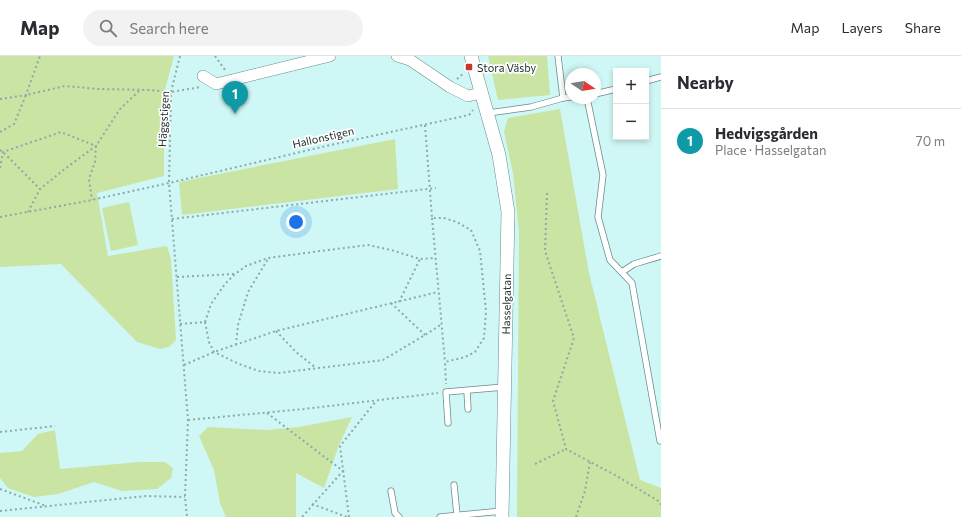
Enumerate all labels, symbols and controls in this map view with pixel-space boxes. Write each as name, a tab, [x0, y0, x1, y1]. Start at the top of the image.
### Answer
search box	[83, 10, 363, 46]
text: Map	[20, 16, 59, 39]
icon: search	[97, 17, 119, 39]
text: Search here	[129, 19, 209, 37]
text: Map	[791, 19, 819, 36]
text: Layers	[841, 19, 883, 36]
text: Share	[905, 19, 941, 36]
place label: Stora Väsby	[477, 61, 537, 74]
marker: Stora Väsby	[464, 62, 474, 72]
north arrow	[565, 68, 601, 104]
map controls	[613, 68, 649, 140]
button: +	[613, 68, 649, 104]
text: Nearby	[677, 72, 734, 93]
pin: 1	[222, 81, 248, 114]
street label: Häggstigen	[155, 91, 171, 147]
button: −	[613, 104, 649, 140]
street label: Hallonstigen	[291, 124, 355, 150]
text: Hedvigsgården	[715, 124, 818, 142]
text: 1	[687, 133, 693, 149]
text: 70 m	[916, 133, 945, 149]
text: Place · Hasselgatan	[715, 142, 826, 158]
your location	[286, 212, 306, 232]
street label: Hasselgatan	[499, 273, 513, 335]

